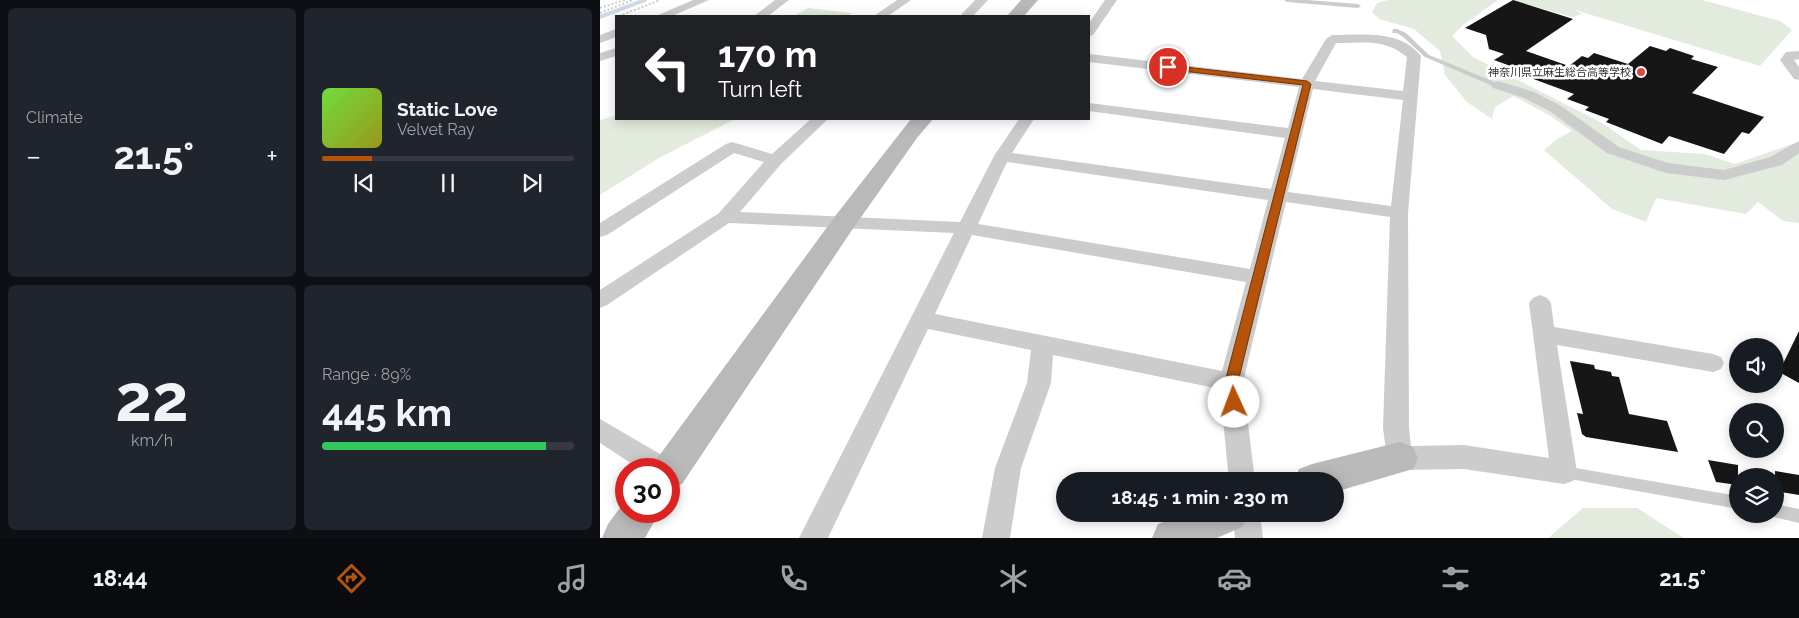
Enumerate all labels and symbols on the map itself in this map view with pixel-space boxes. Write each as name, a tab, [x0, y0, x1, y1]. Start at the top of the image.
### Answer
pin	[1147, 46, 1189, 88]
place label: 神奈川県立麻生総合高等学校	[1488, 66, 1631, 79]
marker: 神奈川県立麻生総合高等学校	[1635, 66, 1647, 78]
position arrow	[1207, 375, 1259, 427]
speed limit sign: 30	[615, 458, 680, 523]

